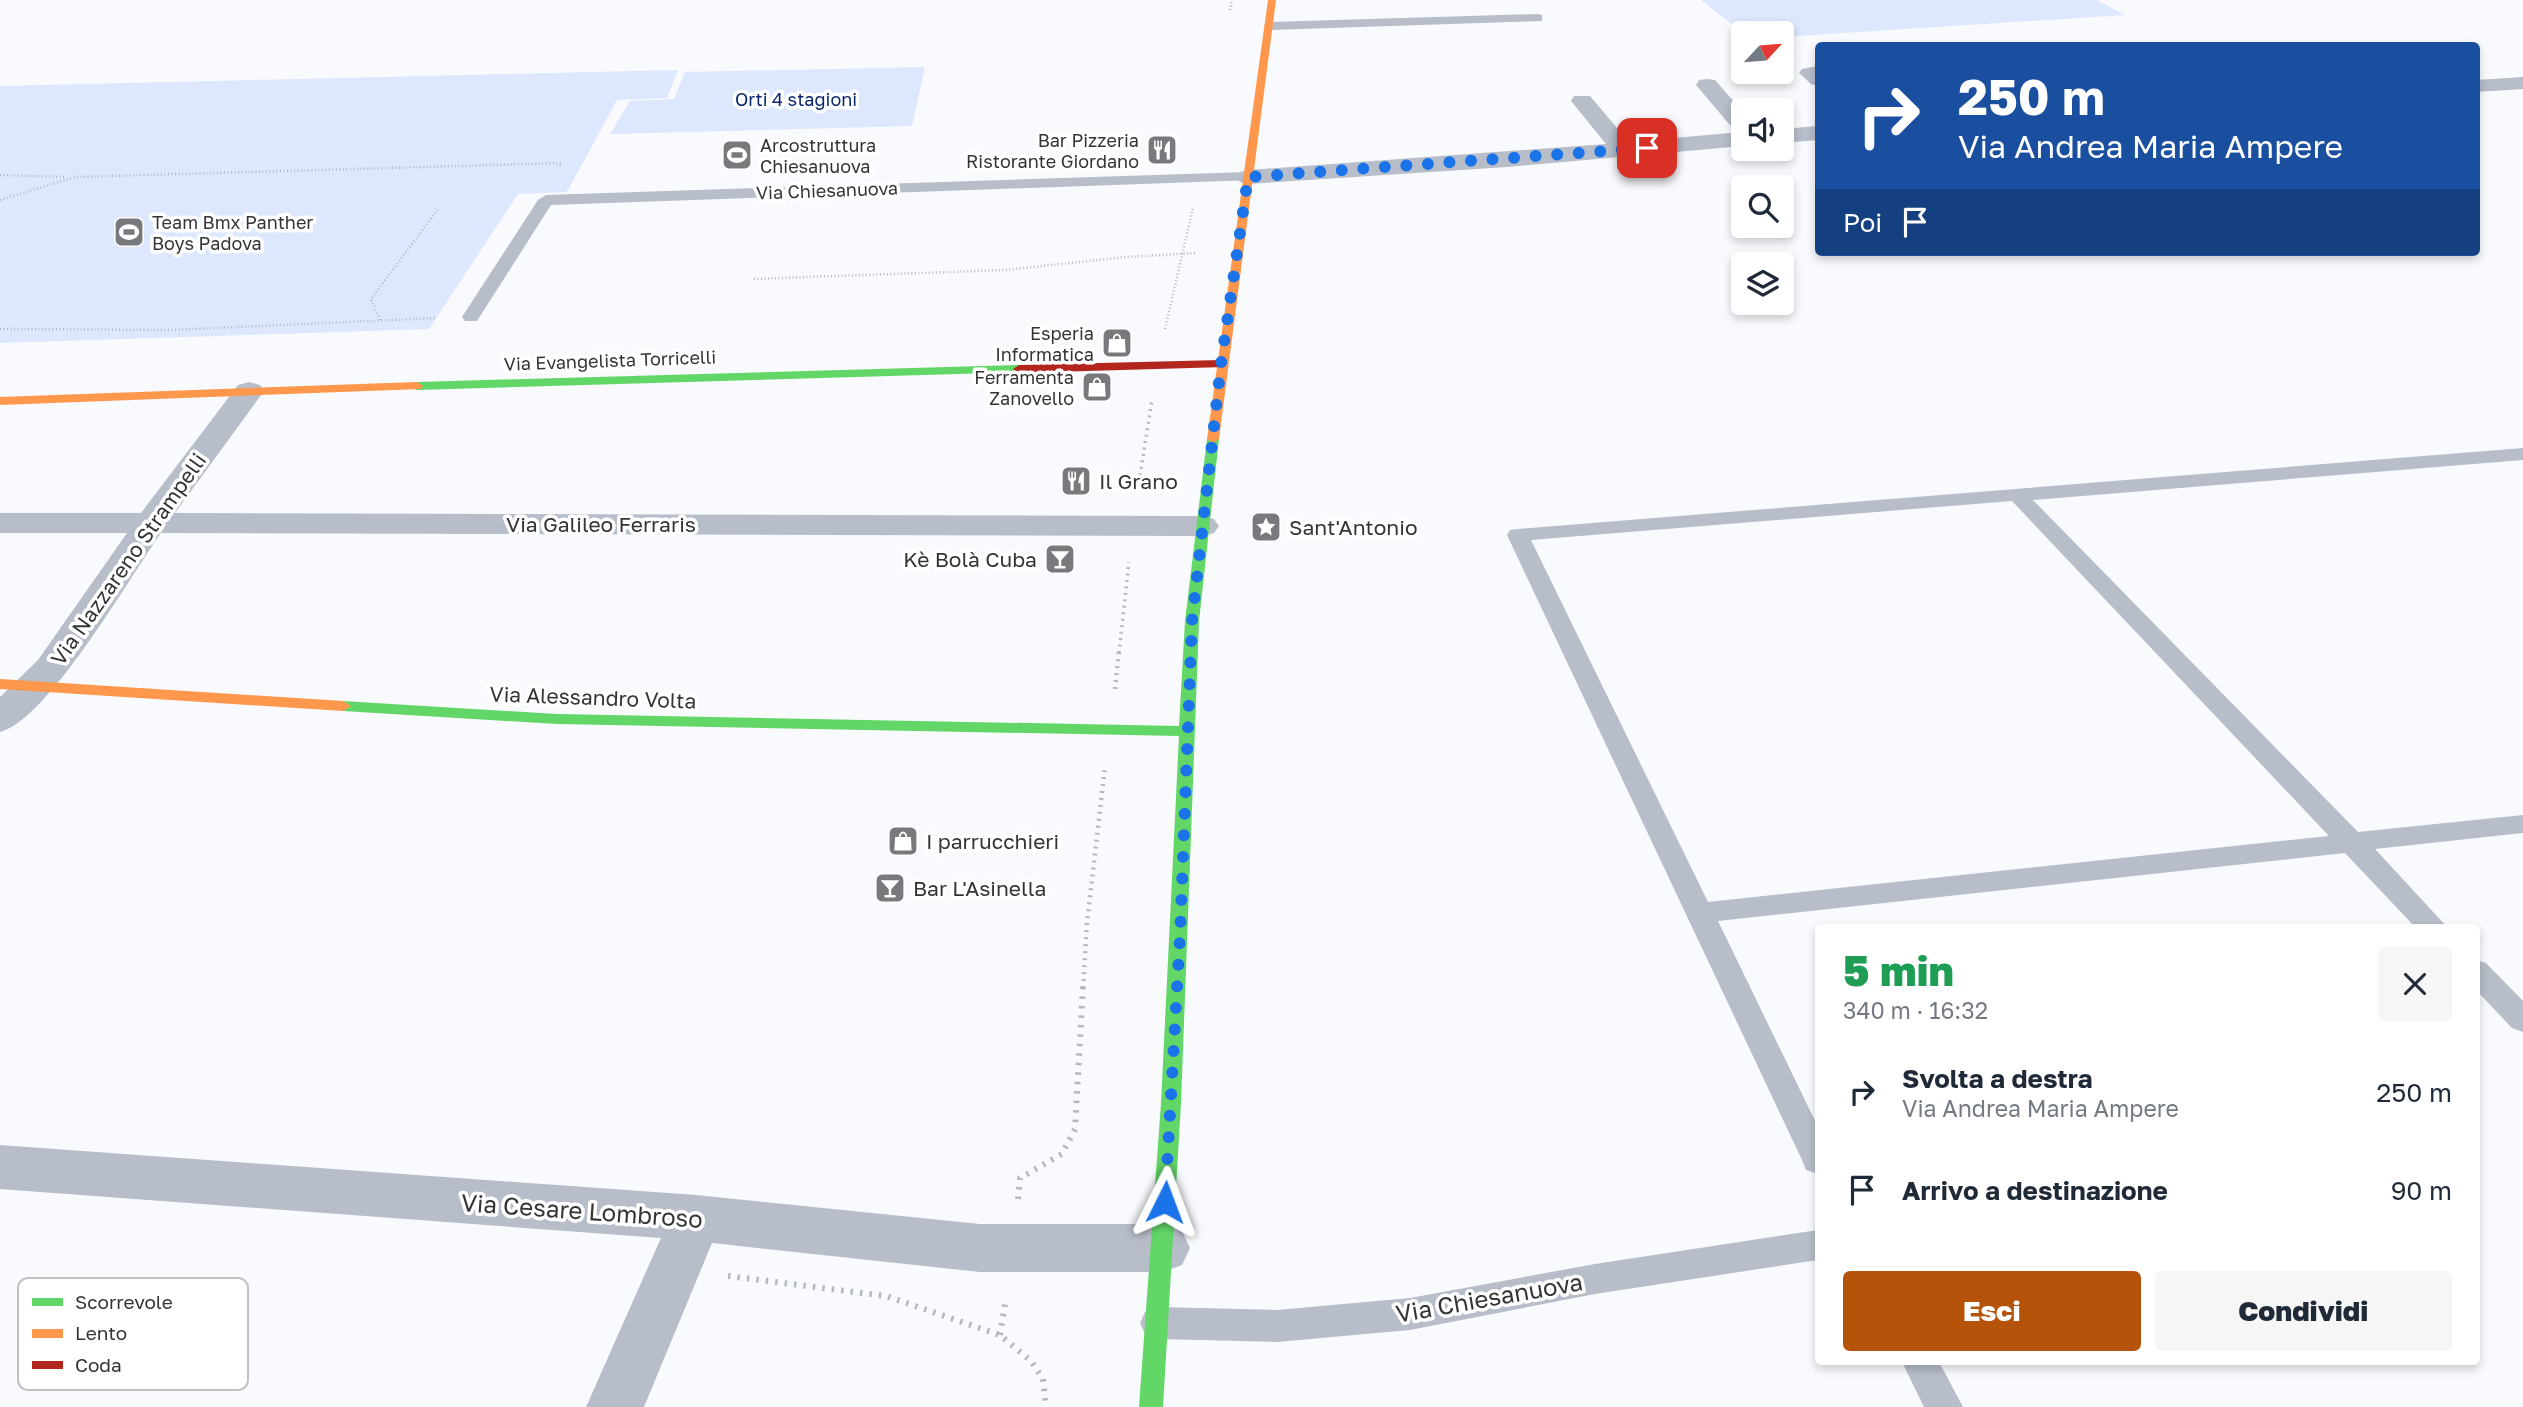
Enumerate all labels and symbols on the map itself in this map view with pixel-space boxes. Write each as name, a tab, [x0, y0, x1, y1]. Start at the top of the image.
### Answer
north arrow	[1731, 21, 1794, 84]
park label: Orti 4 stagioni	[735, 88, 857, 110]
pin	[1617, 118, 1677, 178]
place label: Bar Pizzeria Ristorante Giordano	[966, 129, 1139, 172]
restaurant icon: Bar Pizzeria Ristorante Giordano	[1145, 133, 1179, 167]
place label: Arcostruttura Chiesanuova	[760, 134, 876, 177]
sports icon: Arcostruttura Chiesanuova	[720, 138, 754, 172]
street label: Via Chiesanuova	[756, 177, 898, 203]
place label: Team Bmx Panther Boys Padova	[152, 211, 313, 254]
sports icon: Team Bmx Panther Boys Padova	[112, 215, 146, 249]
place label: Esperia Informatica	[995, 322, 1094, 365]
shop icon: Esperia Informatica	[1100, 326, 1134, 360]
street label: Via Evangelista Torricelli	[503, 345, 717, 375]
place label: Ferramenta Zanovello	[974, 366, 1074, 409]
shop icon: Ferramenta Zanovello	[1080, 370, 1114, 404]
street label: Via Nazzareno Strampelli	[45, 448, 211, 670]
restaurant icon: Il Grano	[1059, 464, 1093, 498]
place label: Il Grano	[1099, 468, 1178, 494]
place icon: Sant'Antonio	[1249, 510, 1283, 544]
street label: Via Galileo Ferraris	[506, 511, 696, 537]
place label: Sant'Antonio	[1289, 514, 1417, 540]
bar icon: Kè Bolà Cuba	[1043, 542, 1077, 576]
place label: Kè Bolà Cuba	[903, 546, 1037, 572]
street label: Via Alessandro Volta	[489, 680, 697, 714]
shop icon: I parrucchieri	[886, 824, 920, 858]
place label: I parrucchieri	[926, 828, 1059, 854]
bar icon: Bar L'Asinella	[873, 871, 907, 905]
place label: Bar L'Asinella	[913, 875, 1046, 901]
position arrow	[1128, 1165, 1202, 1239]
street label: Via Cesare Lombroso	[460, 1187, 704, 1233]
street label: Via Chiesanuova	[1393, 1266, 1585, 1328]
legend	[18, 1278, 248, 1390]
text: Scorrevole	[75, 1290, 173, 1313]
text: Lento	[75, 1321, 127, 1344]
text: Coda	[75, 1353, 122, 1376]

